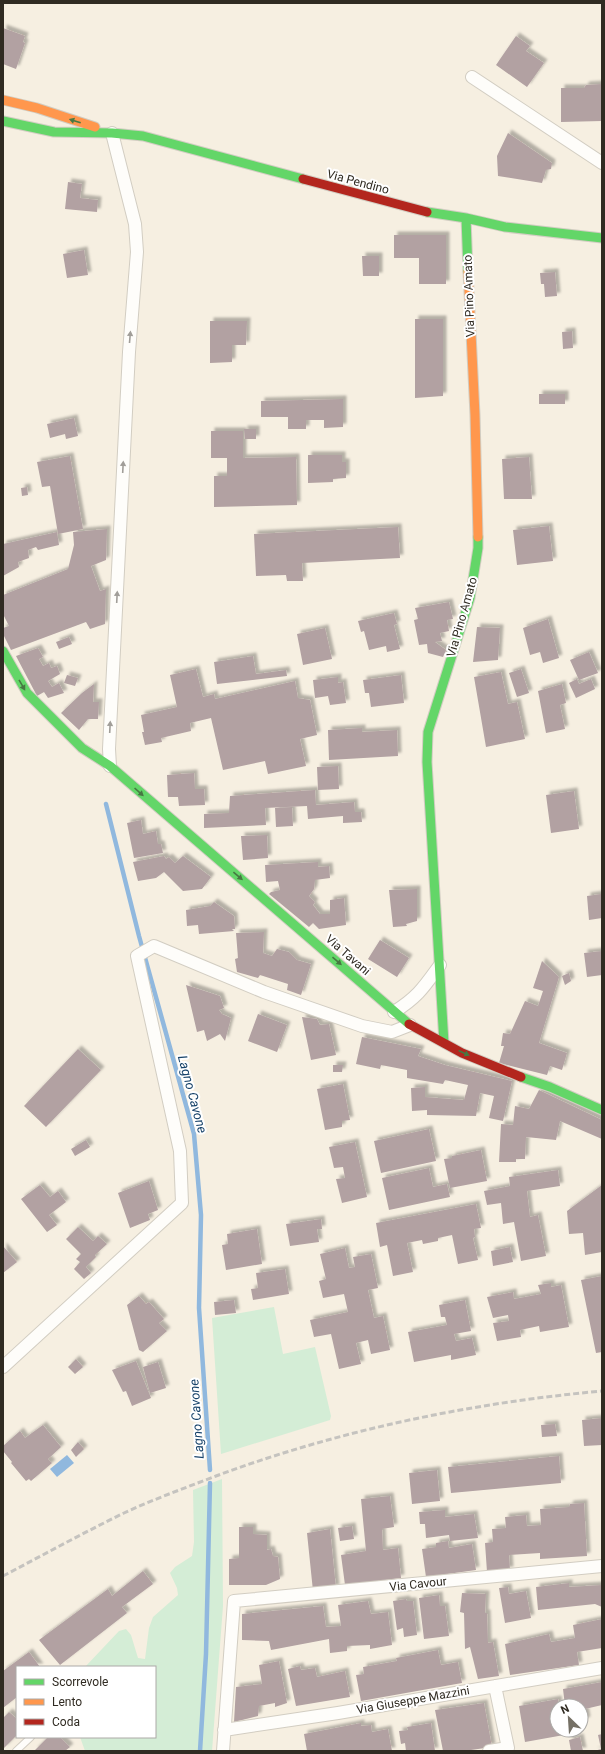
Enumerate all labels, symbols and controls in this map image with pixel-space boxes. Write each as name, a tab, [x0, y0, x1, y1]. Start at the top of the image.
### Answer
one-way arrow	[69, 117, 81, 123]
street label: Via Pendino	[325, 167, 391, 197]
street label: Via Pino Amato	[461, 254, 477, 337]
one-way arrow	[127, 331, 134, 343]
one-way arrow	[120, 460, 126, 473]
street label: Via Pino Amato	[444, 575, 480, 659]
one-way arrow	[113, 591, 120, 603]
one-way arrow	[19, 679, 26, 691]
one-way arrow	[107, 721, 114, 733]
one-way arrow	[134, 787, 144, 796]
one-way arrow	[232, 872, 243, 881]
street label: Via Tavani	[323, 932, 373, 978]
one-way arrow	[332, 956, 341, 965]
one-way arrow	[458, 1050, 469, 1056]
water label: Lagno Cavone	[175, 1054, 210, 1135]
water label: Lagno Cavone	[186, 1378, 207, 1459]
street label: Via Cavour	[389, 1574, 447, 1594]
legend	[16, 1666, 156, 1738]
text: Scorrevole	[52, 1675, 108, 1689]
street label: Via Giuseppe Mazzini	[355, 1683, 471, 1717]
text: Lento	[52, 1695, 82, 1709]
north arrow	[549, 1698, 589, 1738]
text: N	[559, 1702, 571, 1717]
text: Coda	[52, 1715, 80, 1729]

